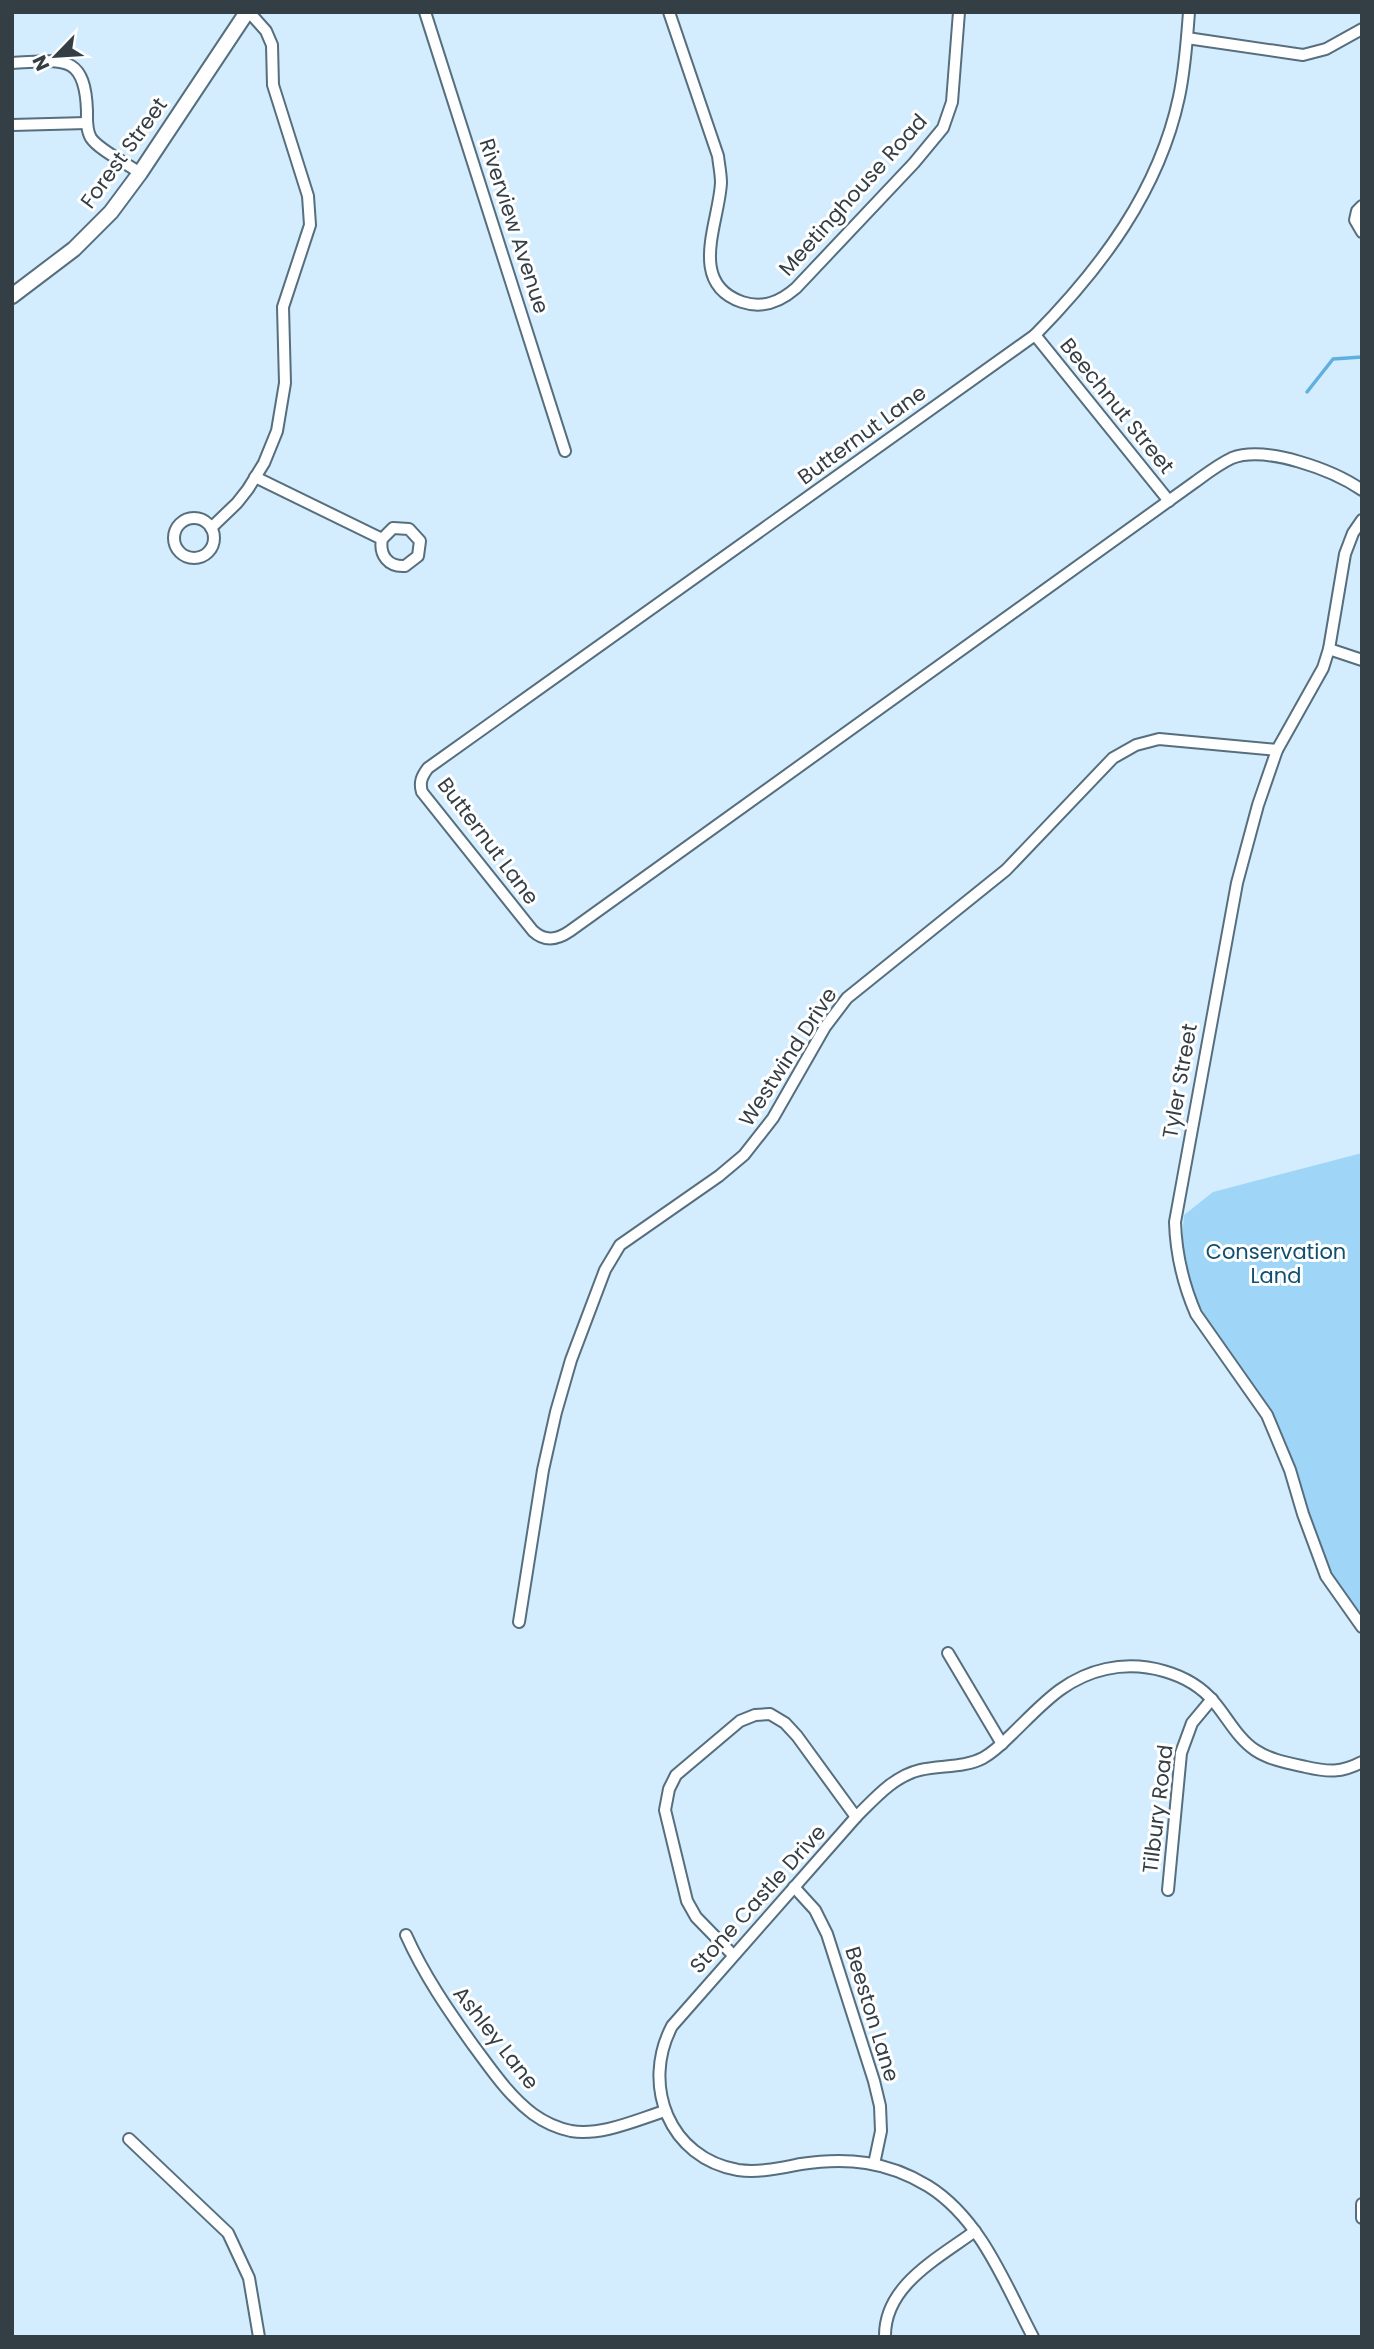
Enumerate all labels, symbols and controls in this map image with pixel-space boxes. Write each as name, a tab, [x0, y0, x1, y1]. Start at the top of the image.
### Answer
north arrow	[21, 21, 91, 91]
text: N	[26, 51, 56, 75]
street label: Forest Street	[73, 91, 174, 214]
street label: Meetinghouse Road	[772, 107, 933, 282]
street label: Riverview Avenue	[473, 135, 556, 317]
street label: Beechnut Street	[1054, 332, 1181, 480]
street label: Butternut Lane	[792, 378, 932, 491]
street label: Butternut Lane	[431, 771, 546, 910]
street label: Westwind Drive	[732, 982, 843, 1132]
street label: Tyler Street	[1155, 1021, 1204, 1141]
park label: Conservation Land	[1206, 1237, 1346, 1290]
street label: Tilbury Road	[1135, 1743, 1180, 1875]
street label: Stone Castle Drive	[683, 1818, 832, 1979]
street label: Beeston Lane	[838, 1943, 907, 2085]
street label: Ashley Lane	[447, 1980, 546, 2095]

